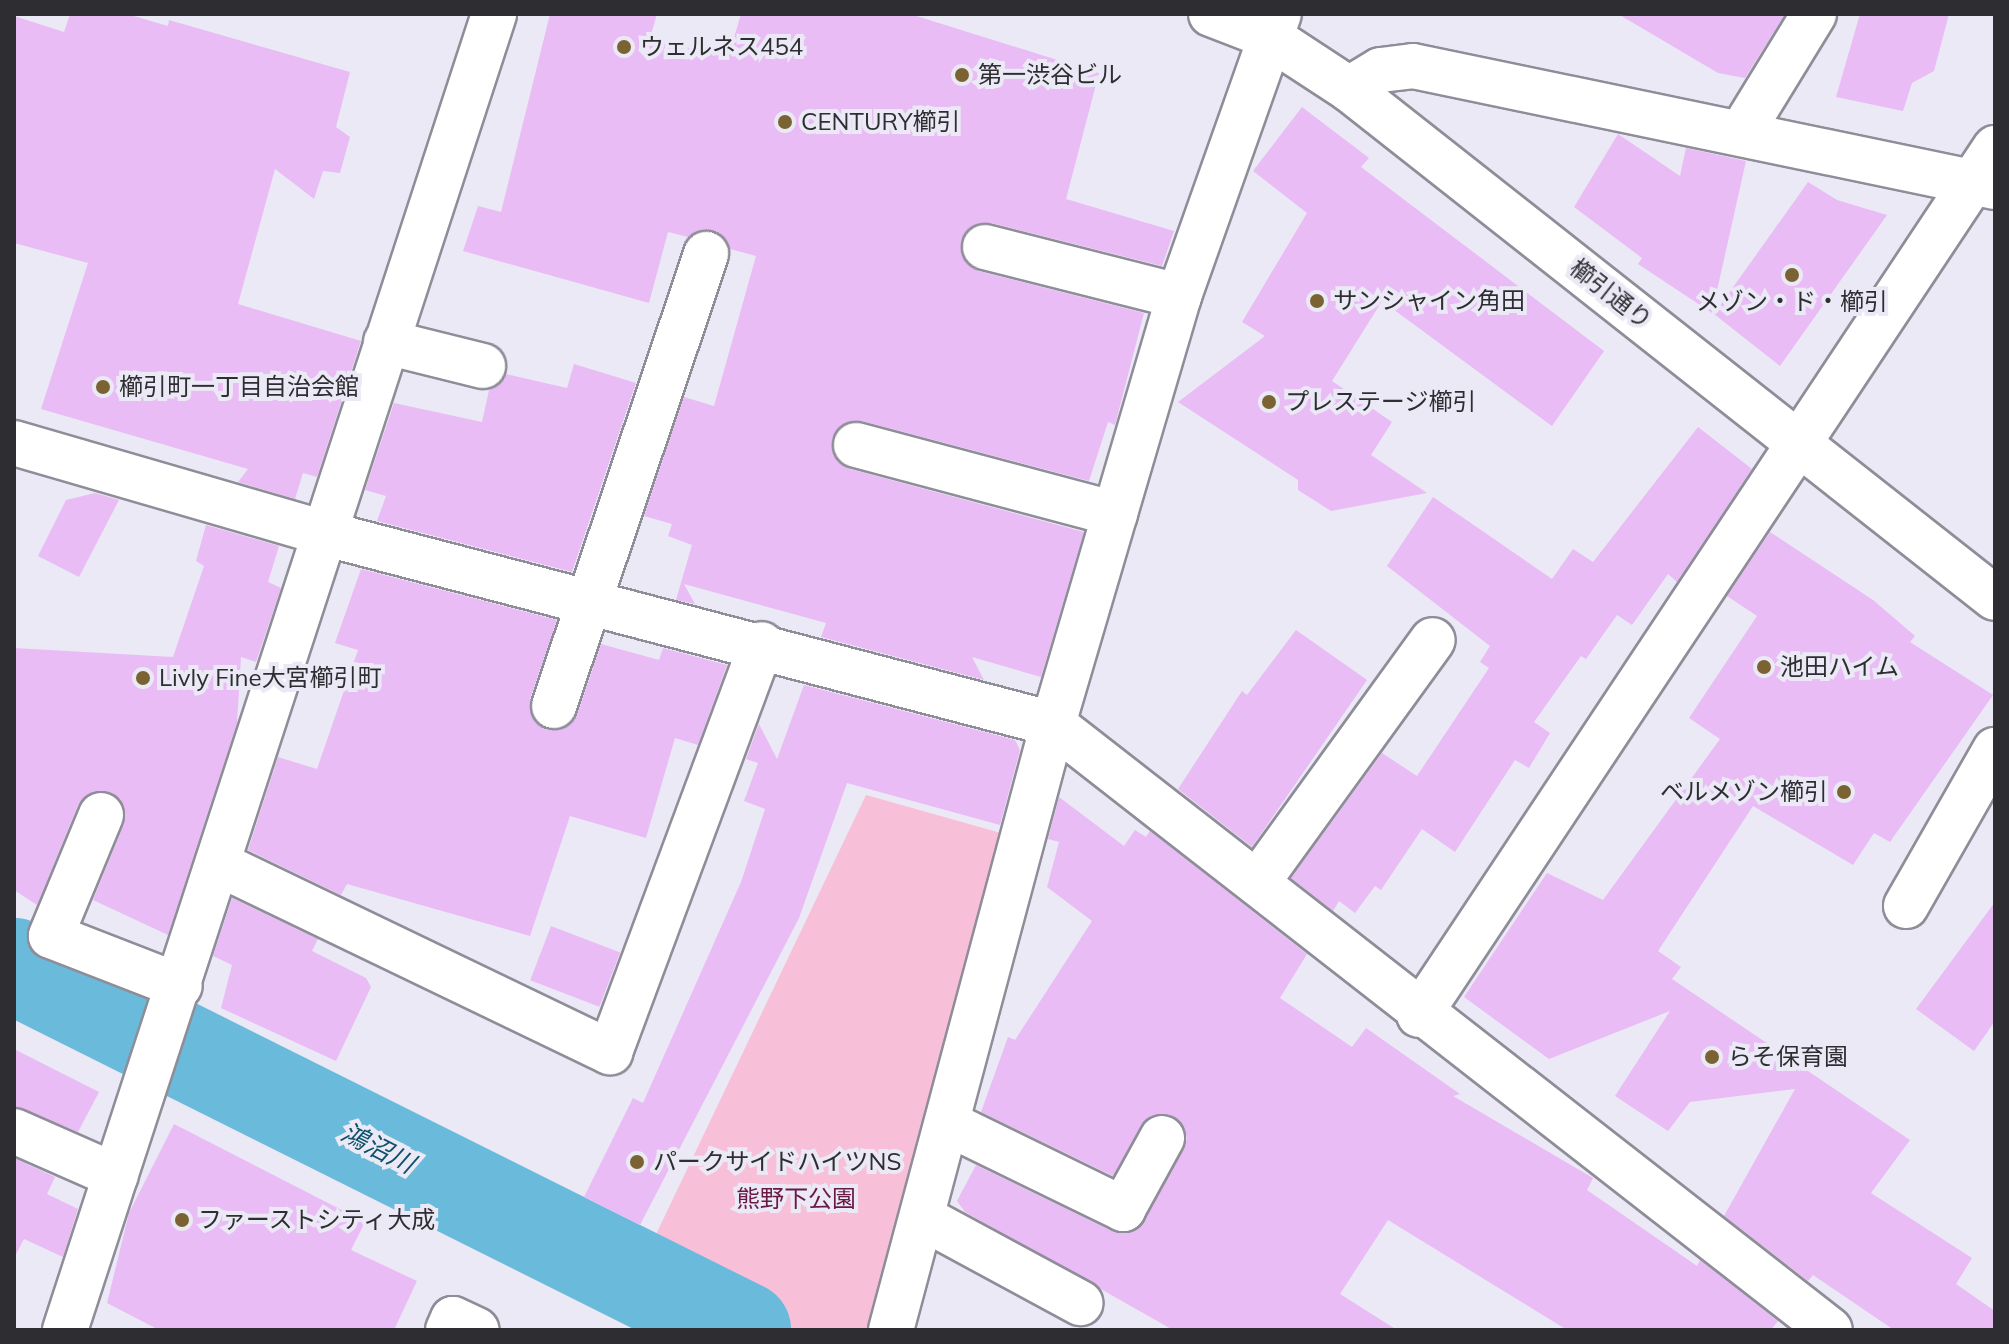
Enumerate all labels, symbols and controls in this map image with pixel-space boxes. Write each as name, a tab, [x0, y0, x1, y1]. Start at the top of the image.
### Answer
place label: ウェルネス454	[640, 33, 803, 61]
marker: ウェルネス454	[615, 38, 633, 56]
place label: 第一渋谷ビル	[978, 61, 1122, 89]
marker: 第一渋谷ビル	[953, 66, 971, 84]
place label: CENTURY櫛引	[801, 108, 960, 136]
marker: CENTURY櫛引	[776, 113, 794, 131]
street label: 櫛引通り	[1564, 253, 1658, 335]
marker: メゾン・ド・櫛引	[1783, 266, 1801, 284]
place label: サンシャイン角田	[1333, 287, 1525, 315]
place label: メゾン・ド・櫛引	[1696, 288, 1888, 316]
marker: サンシャイン角田	[1308, 292, 1326, 310]
place label: 櫛引町一丁目自治会館	[119, 373, 359, 401]
marker: 櫛引町一丁目自治会館	[94, 378, 112, 396]
place label: プレステージ櫛引	[1285, 388, 1477, 416]
marker: プレステージ櫛引	[1260, 393, 1278, 411]
place label: 池田ハイム	[1780, 653, 1900, 681]
marker: 池田ハイム	[1755, 658, 1773, 676]
place label: Livly Fine大宮櫛引町	[159, 664, 382, 692]
marker: Livly Fine大宮櫛引町	[134, 669, 152, 687]
place label: ベルメゾン櫛引	[1660, 778, 1828, 806]
marker: ベルメゾン櫛引	[1835, 783, 1853, 801]
place label: らそ保育園	[1728, 1043, 1848, 1071]
marker: らそ保育園	[1703, 1048, 1721, 1066]
water label: 鴻沼川	[336, 1116, 420, 1180]
place label: パークサイドハイツNS	[653, 1148, 902, 1176]
marker: パークサイドハイツNS	[628, 1153, 646, 1171]
park label: 熊野下公園	[736, 1185, 856, 1213]
place label: ファーストシティ大成	[198, 1206, 438, 1234]
marker: ファーストシティ大成	[173, 1211, 191, 1229]

